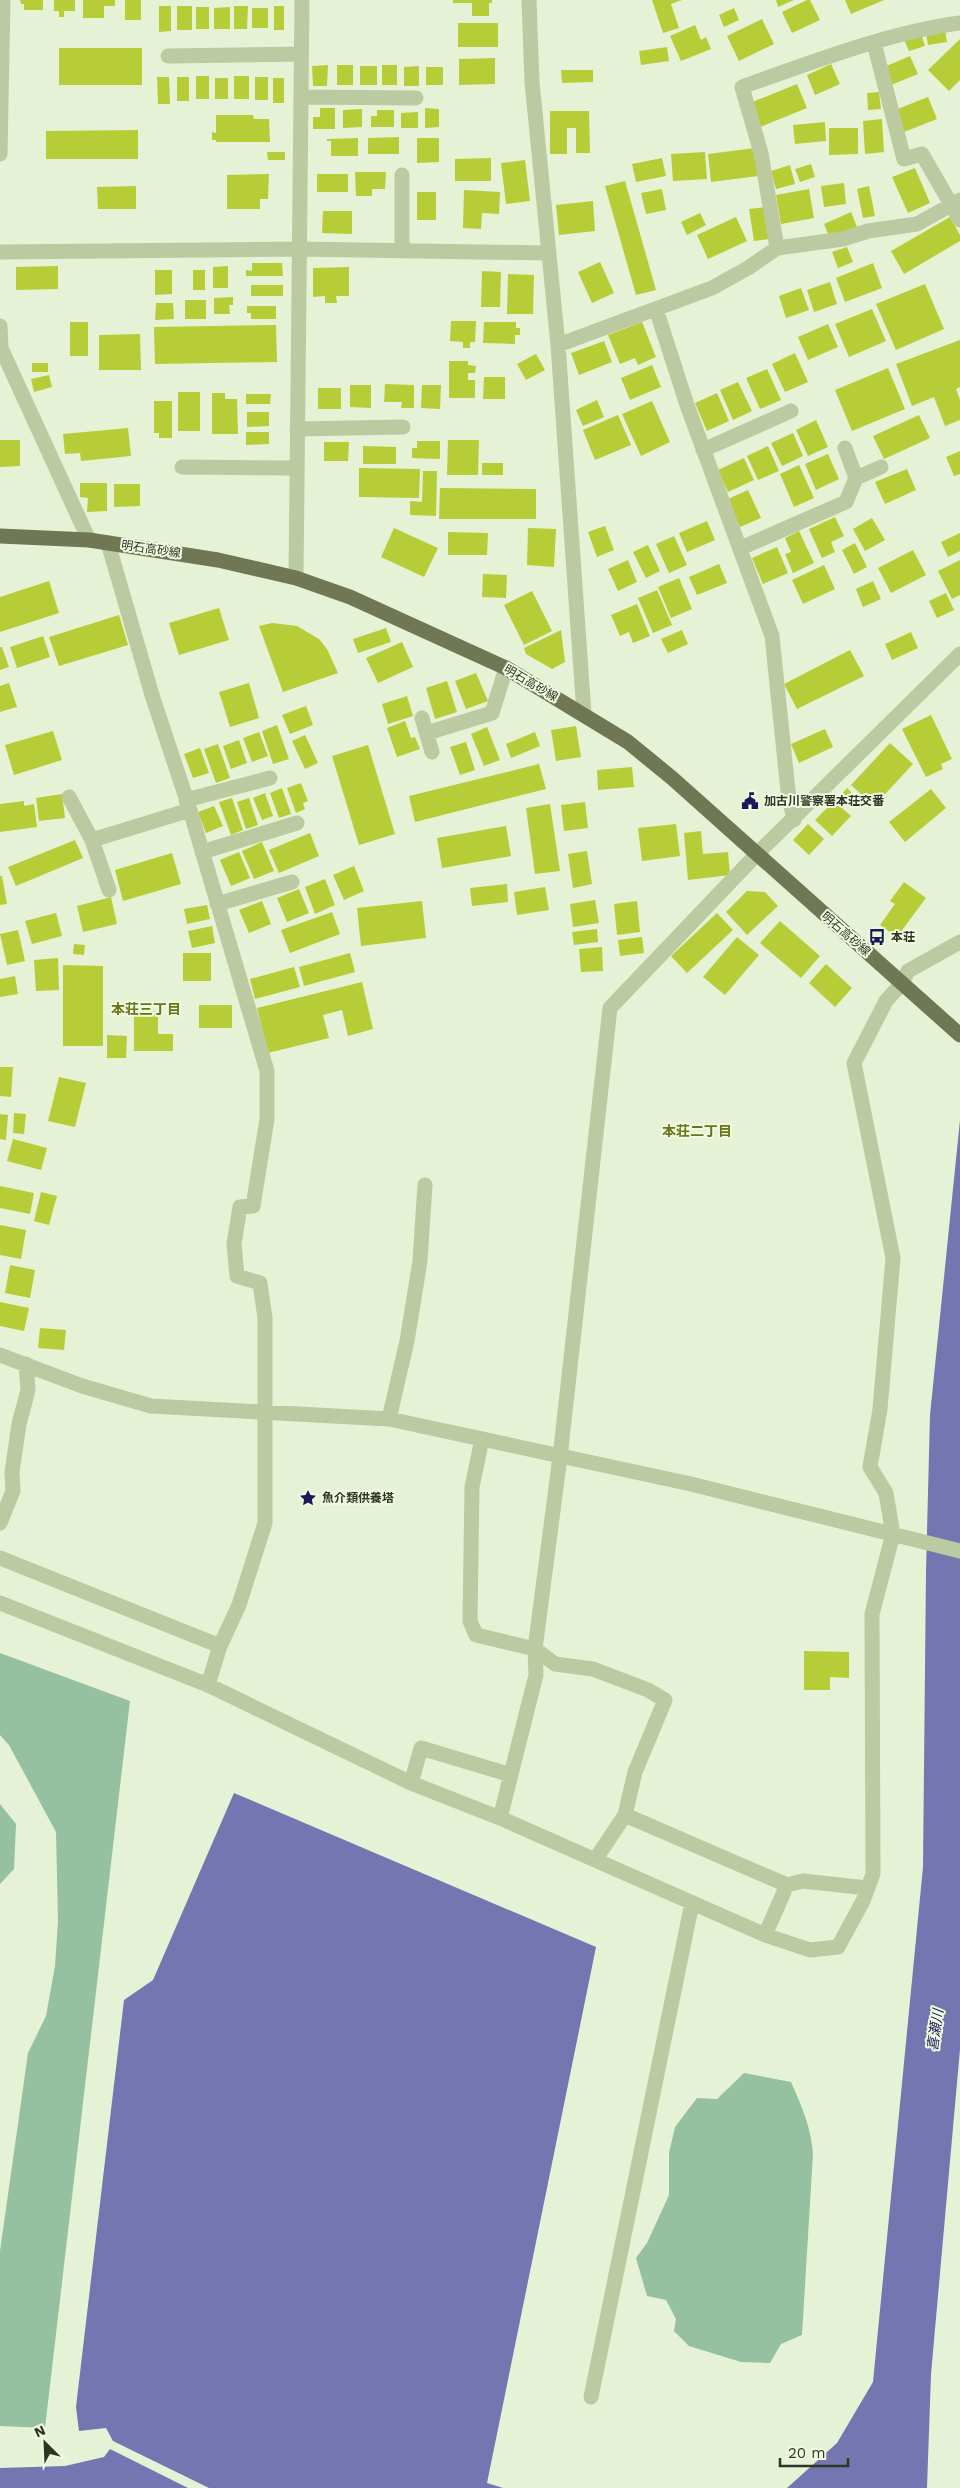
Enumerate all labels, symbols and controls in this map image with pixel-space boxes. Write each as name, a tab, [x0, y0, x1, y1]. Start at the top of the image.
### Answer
street label: 明石高砂線	[120, 538, 182, 560]
street label: 明石高砂線	[502, 662, 560, 704]
public building icon: 加古川警察署本荘交番	[740, 791, 760, 811]
place label: 加古川警察署本荘交番	[764, 794, 885, 808]
street label: 明石高砂線	[819, 909, 873, 959]
bus stop icon: 本荘	[867, 927, 887, 947]
place label: 本荘	[891, 930, 915, 944]
district label: 本荘三丁目	[111, 1001, 181, 1017]
district label: 本荘二丁目	[662, 1123, 732, 1139]
place icon: 魚介類供養塔	[298, 1488, 318, 1508]
place label: 魚介類供養塔	[322, 1491, 394, 1505]
water label: 喜瀬川	[924, 2006, 946, 2052]
north arrow	[20, 2418, 70, 2468]
text: N	[32, 2422, 48, 2441]
scale bar	[780, 2436, 848, 2468]
text: 20 m	[788, 2444, 826, 2462]

